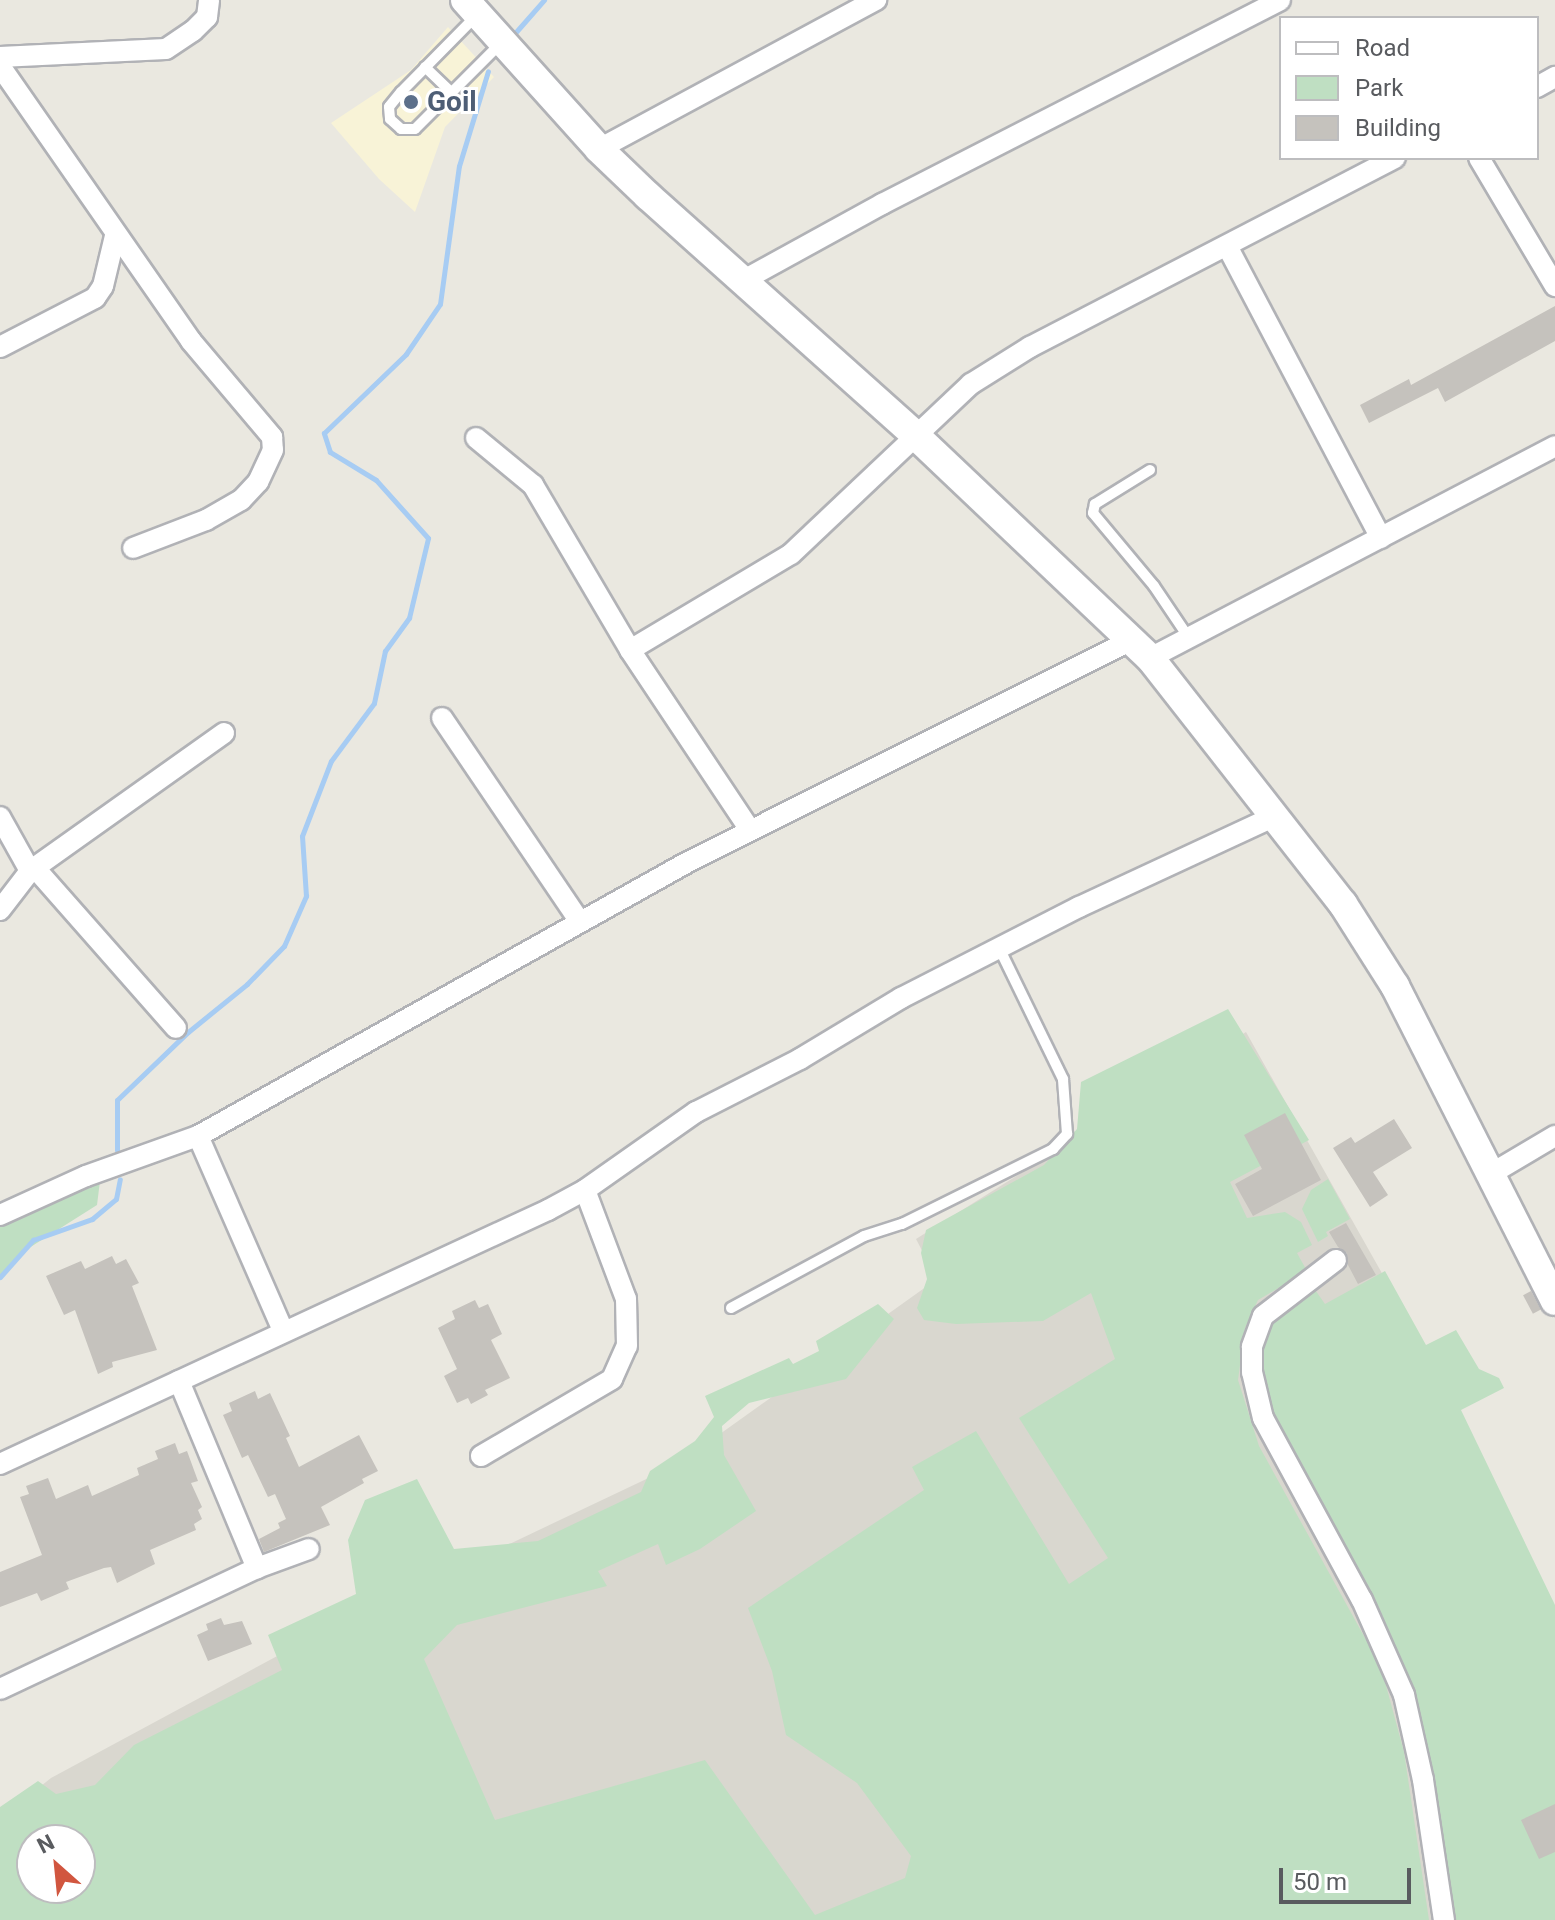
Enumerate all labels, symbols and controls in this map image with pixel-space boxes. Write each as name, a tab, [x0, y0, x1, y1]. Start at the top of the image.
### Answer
legend	[1279, 16, 1539, 160]
text: Road	[1355, 34, 1410, 62]
text: Park	[1355, 74, 1403, 102]
place label: Goil	[427, 85, 477, 119]
marker: Goil	[402, 93, 420, 111]
text: Building	[1355, 114, 1441, 142]
north arrow	[16, 1824, 96, 1904]
text: N	[33, 1829, 58, 1859]
scale bar	[1283, 1852, 1415, 1902]
text: 50 m	[1293, 1868, 1347, 1896]

